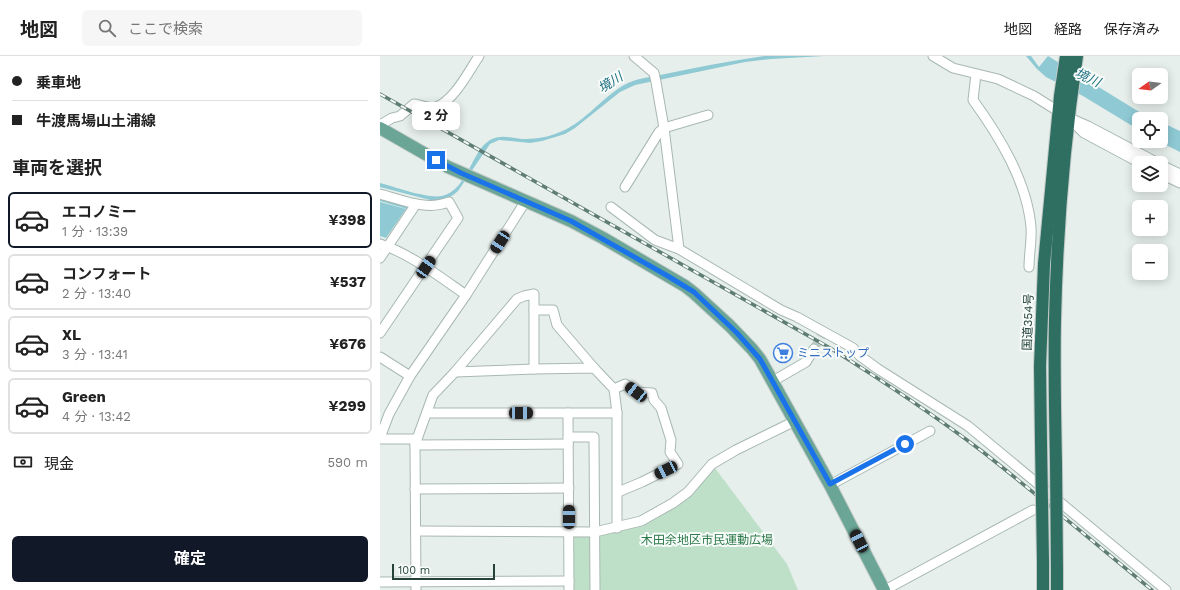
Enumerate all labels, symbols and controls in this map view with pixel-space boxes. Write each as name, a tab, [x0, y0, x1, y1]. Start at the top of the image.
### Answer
search box	[82, 10, 362, 46]
icon: search	[96, 17, 118, 39]
text: 地図	[20, 18, 58, 41]
text: ここで検索	[128, 20, 203, 38]
text: 地図	[1004, 21, 1032, 37]
text: 経路	[1054, 21, 1082, 37]
text: 保存済み	[1104, 21, 1160, 37]
water label: 境川	[1073, 65, 1105, 91]
water label: 境川	[595, 68, 627, 96]
north arrow	[1132, 68, 1168, 104]
map controls	[1132, 68, 1168, 280]
text: 乗車地	[36, 74, 81, 92]
callout: 2 分	[412, 102, 460, 130]
text: 2 分	[424, 108, 448, 123]
text: 牛渡馬場山土浦線	[36, 112, 156, 130]
button: locate	[1132, 112, 1168, 148]
route end	[427, 151, 445, 169]
button: layers	[1132, 156, 1168, 192]
text: 車両を選択	[12, 157, 102, 178]
button: +	[1132, 200, 1168, 236]
icon: car	[14, 202, 50, 238]
text: エコノミー	[62, 203, 137, 221]
text: ¥398	[328, 211, 366, 229]
text: 1 分 · 13:39	[62, 224, 128, 239]
car	[488, 229, 512, 255]
button: −	[1132, 244, 1168, 280]
car	[414, 254, 438, 280]
icon: car	[14, 264, 50, 300]
text: コンフォート	[62, 265, 152, 283]
text: ¥537	[330, 273, 366, 291]
text: 2 分 · 13:40	[62, 286, 131, 301]
street label: 国道354号	[1020, 293, 1036, 351]
icon: car	[14, 326, 50, 362]
text: XL	[62, 326, 81, 344]
text: ¥676	[329, 335, 366, 353]
supermarket icon: ミニストップ	[772, 342, 794, 364]
place label: ミニストップ	[797, 346, 869, 360]
text: 3 分 · 13:41	[62, 347, 128, 362]
car	[623, 380, 649, 404]
icon: car	[14, 388, 50, 424]
text: Green	[62, 388, 106, 406]
text: ¥299	[329, 397, 366, 415]
car	[509, 407, 533, 419]
text: 4 分 · 13:42	[62, 409, 131, 424]
route start	[896, 435, 914, 453]
icon: cash	[12, 451, 34, 473]
text: 現金	[44, 455, 74, 473]
text: 590 m	[328, 455, 368, 470]
car	[653, 459, 679, 481]
car	[563, 505, 575, 529]
car	[848, 528, 870, 554]
park label: 木田余地区市民運動広場	[641, 533, 773, 547]
button: 確定	[12, 536, 368, 582]
scale bar	[392, 562, 495, 581]
text: 100 m	[398, 564, 430, 577]

